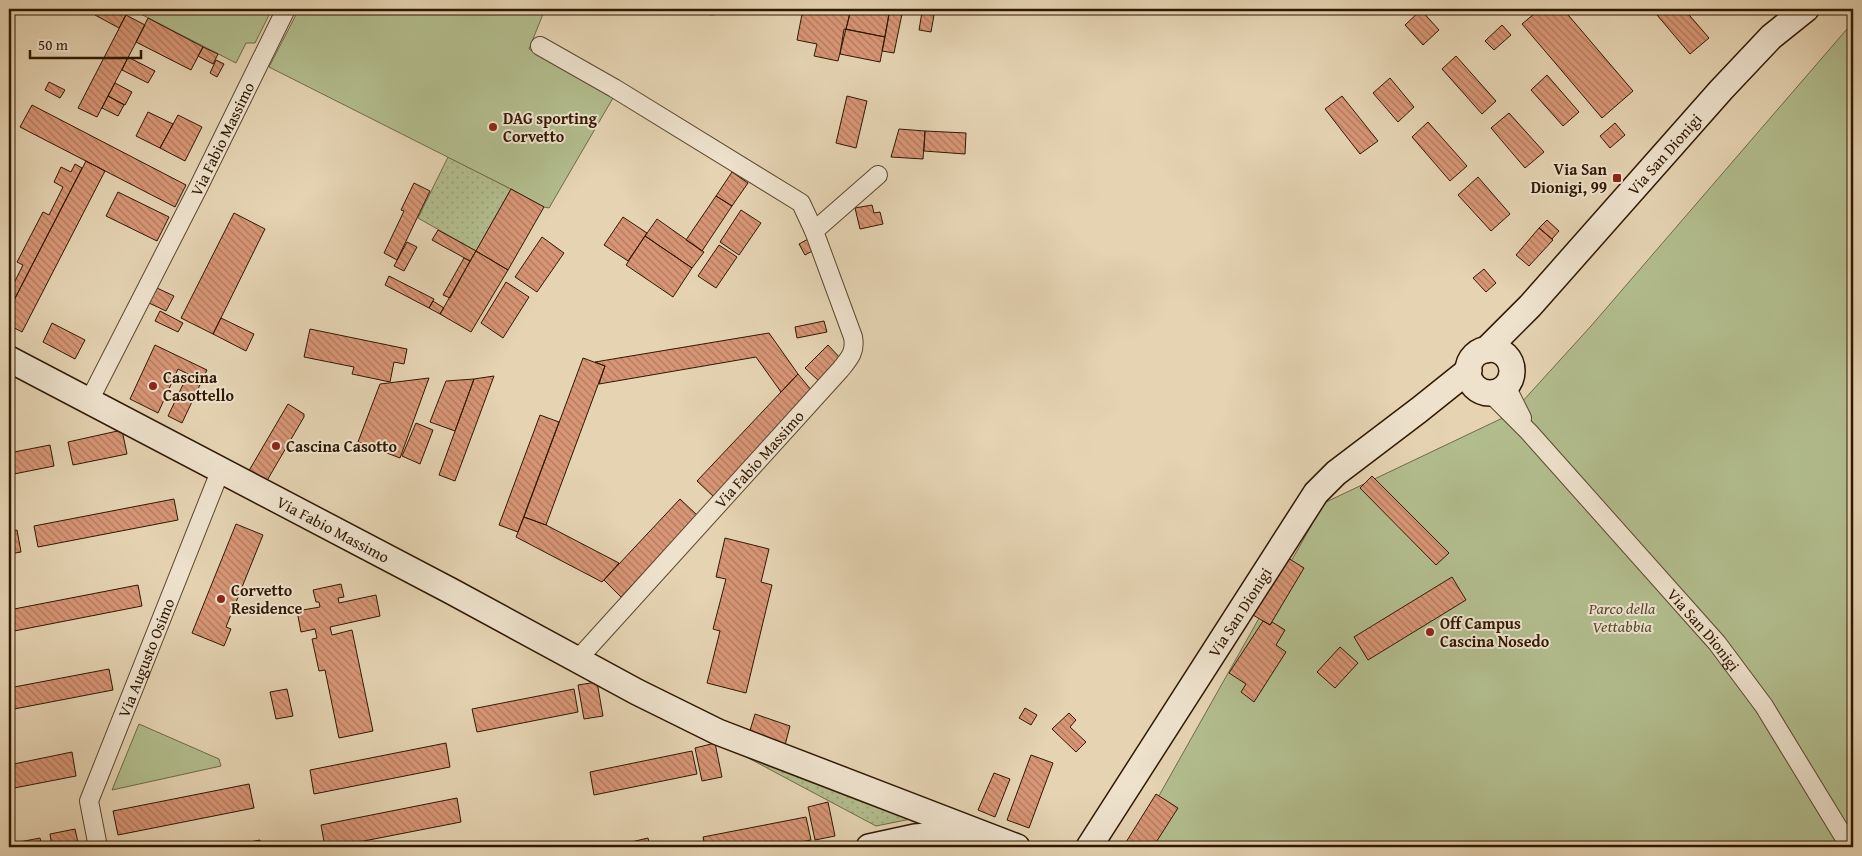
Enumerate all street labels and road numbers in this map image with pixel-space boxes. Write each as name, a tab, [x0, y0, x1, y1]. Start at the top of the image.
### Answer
street label: Via Fabio Massimo	[184, 78, 260, 200]
street label: Via San Dionigi	[1621, 107, 1708, 200]
street label: Via Fabio Massimo	[708, 405, 810, 513]
street label: Via Fabio Massimo	[272, 490, 394, 569]
street label: Via San Dionigi	[1202, 562, 1278, 662]
street label: Via San Dionigi	[1662, 583, 1746, 677]
street label: Via Augusto Osimo	[111, 595, 180, 721]

